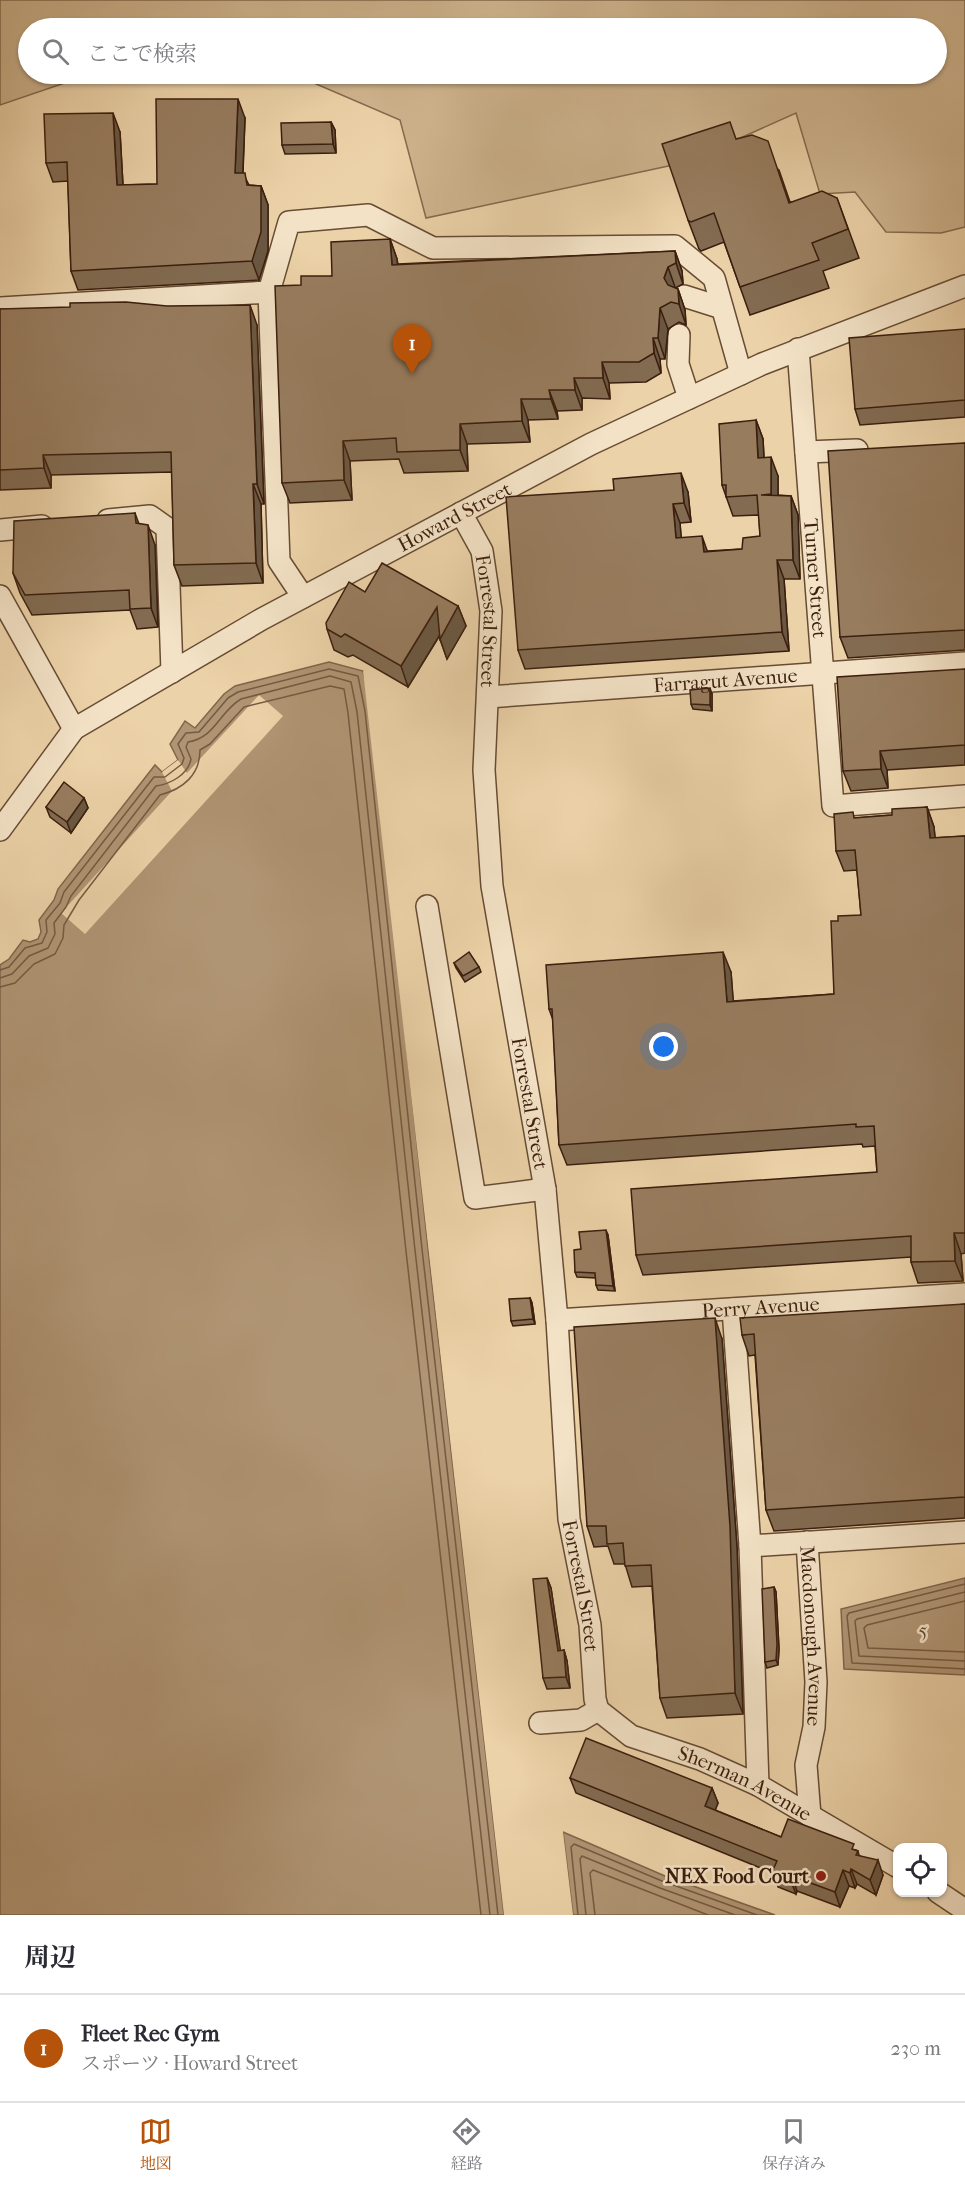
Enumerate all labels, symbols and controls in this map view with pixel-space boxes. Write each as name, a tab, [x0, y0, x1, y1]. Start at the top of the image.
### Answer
search box	[18, 18, 947, 84]
icon: search	[39, 35, 72, 68]
text: ここで検索	[87, 41, 197, 67]
pin: 1	[392, 324, 432, 374]
street label: Howard Street	[394, 477, 515, 556]
street label: Turner Street	[800, 518, 832, 639]
street label: Forrestal Street	[471, 553, 503, 688]
street label: Farragut Avenue	[653, 663, 798, 697]
your location	[649, 1032, 678, 1061]
street label: Forrestal Street	[507, 1035, 553, 1171]
street label: Perry Avenue	[701, 1292, 820, 1322]
street label: Forrestal Street	[558, 1518, 603, 1653]
street label: Macdonough Avenue	[796, 1545, 828, 1727]
water label: 5	[918, 1619, 928, 1643]
street label: Sherman Avenue	[675, 1741, 816, 1825]
map controls	[893, 1843, 947, 1897]
button: locate	[893, 1843, 947, 1897]
place label: NEX Food Court	[665, 1865, 810, 1888]
marker: NEX Food Court	[814, 1869, 828, 1883]
text: 周辺	[24, 1942, 76, 1973]
text: Fleet Rec Gym	[81, 2021, 220, 2047]
text: 1	[40, 2037, 47, 2060]
text: 230 m	[891, 2037, 941, 2060]
text: スポーツ · Howard Street	[81, 2052, 298, 2075]
tab: 地図	[139, 2115, 172, 2174]
tab: 経路	[450, 2115, 483, 2174]
tab: 保存済み	[762, 2115, 826, 2174]

